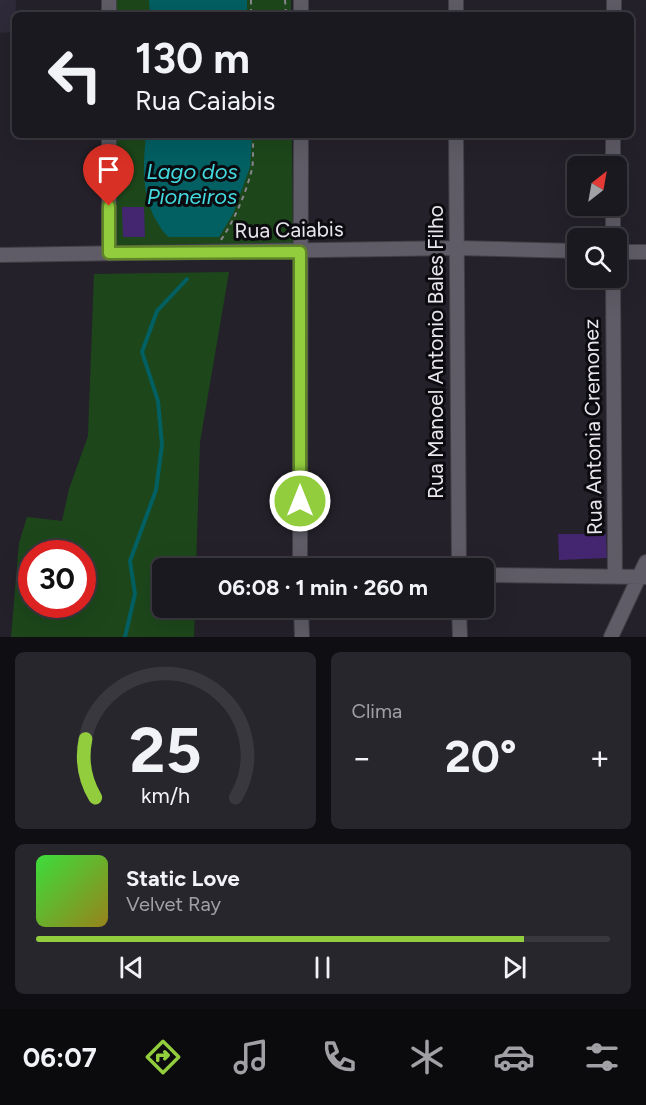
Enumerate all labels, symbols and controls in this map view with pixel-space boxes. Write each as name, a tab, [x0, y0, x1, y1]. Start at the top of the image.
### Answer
text: 130 m	[135, 33, 250, 84]
icon: left	[36, 36, 114, 114]
text: Rua Caiabis	[135, 84, 275, 117]
pin	[83, 144, 134, 206]
icon: arrive	[92, 153, 125, 186]
north arrow	[567, 156, 627, 216]
map controls	[567, 156, 627, 288]
water label: Lago dos Pioneiros	[146, 158, 238, 210]
street label: Rua Manoel Antonio Bales Filho	[423, 205, 448, 499]
street label: Rua Caiabis	[234, 216, 344, 243]
button: search	[567, 228, 627, 288]
street label: Rua Antonia Cremonez	[578, 319, 607, 535]
position arrow	[268, 469, 332, 533]
speed limit sign: 30	[18, 540, 96, 618]
text: 06:08 · 1 min · 260 m	[218, 574, 428, 601]
text: Clima	[352, 699, 402, 723]
text: 25	[129, 713, 201, 788]
text: 20°	[445, 729, 517, 783]
text: −	[352, 738, 372, 777]
text: +	[589, 738, 610, 777]
text: km/h	[141, 783, 190, 808]
text: Static Love	[126, 865, 240, 892]
text: Velvet Ray	[126, 892, 221, 916]
icon: previous	[115, 951, 148, 984]
icon: pause	[306, 951, 339, 984]
icon: next	[498, 951, 531, 984]
icon: directions	[142, 1036, 184, 1078]
icon: music	[230, 1036, 272, 1078]
icon: phone	[318, 1036, 360, 1078]
icon: climate	[406, 1036, 448, 1078]
icon: car	[493, 1036, 535, 1078]
icon: filters	[581, 1036, 623, 1078]
text: 06:07	[23, 1041, 97, 1074]

